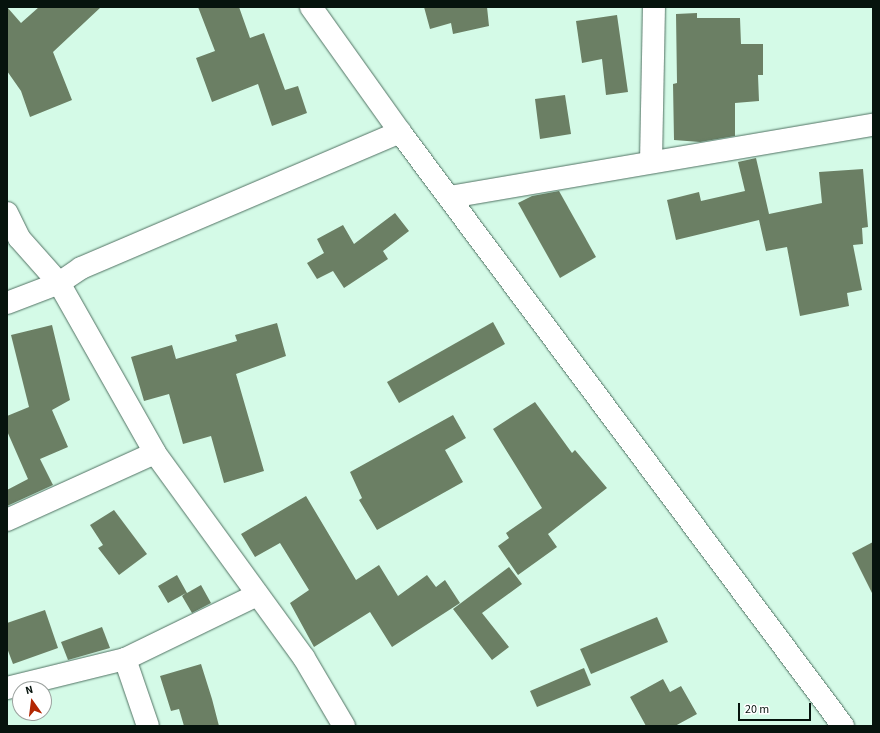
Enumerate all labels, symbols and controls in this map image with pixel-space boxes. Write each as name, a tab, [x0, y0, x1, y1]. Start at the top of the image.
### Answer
north arrow	[12, 681, 52, 721]
text: N	[24, 682, 35, 698]
scale bar	[740, 695, 813, 721]
text: 20 m	[745, 701, 769, 718]

